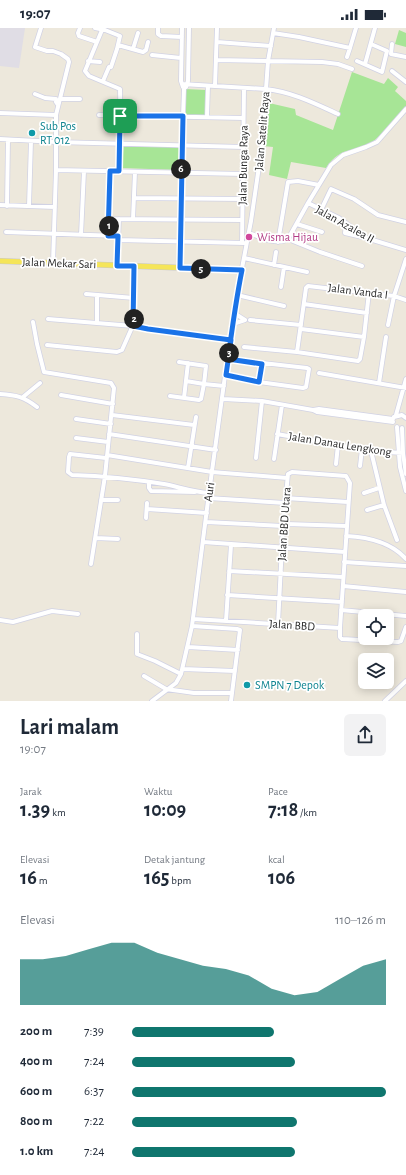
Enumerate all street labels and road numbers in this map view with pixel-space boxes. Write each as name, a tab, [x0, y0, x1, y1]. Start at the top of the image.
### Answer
street label: Jalan Satelit Raya	[253, 90, 272, 171]
street label: Jalan Bunga Raya	[236, 125, 251, 205]
street label: Jalan Azalea II	[313, 203, 377, 245]
street label: Jalan Mekar Sari	[22, 256, 96, 270]
street label: Jalan Vanda I	[327, 281, 389, 301]
street label: Jalan Danau Lengkong	[288, 430, 392, 458]
street label: Auri	[202, 482, 216, 502]
street label: Jalan BBD Utara	[275, 486, 293, 561]
street label: Jalan BBD	[269, 617, 316, 633]

